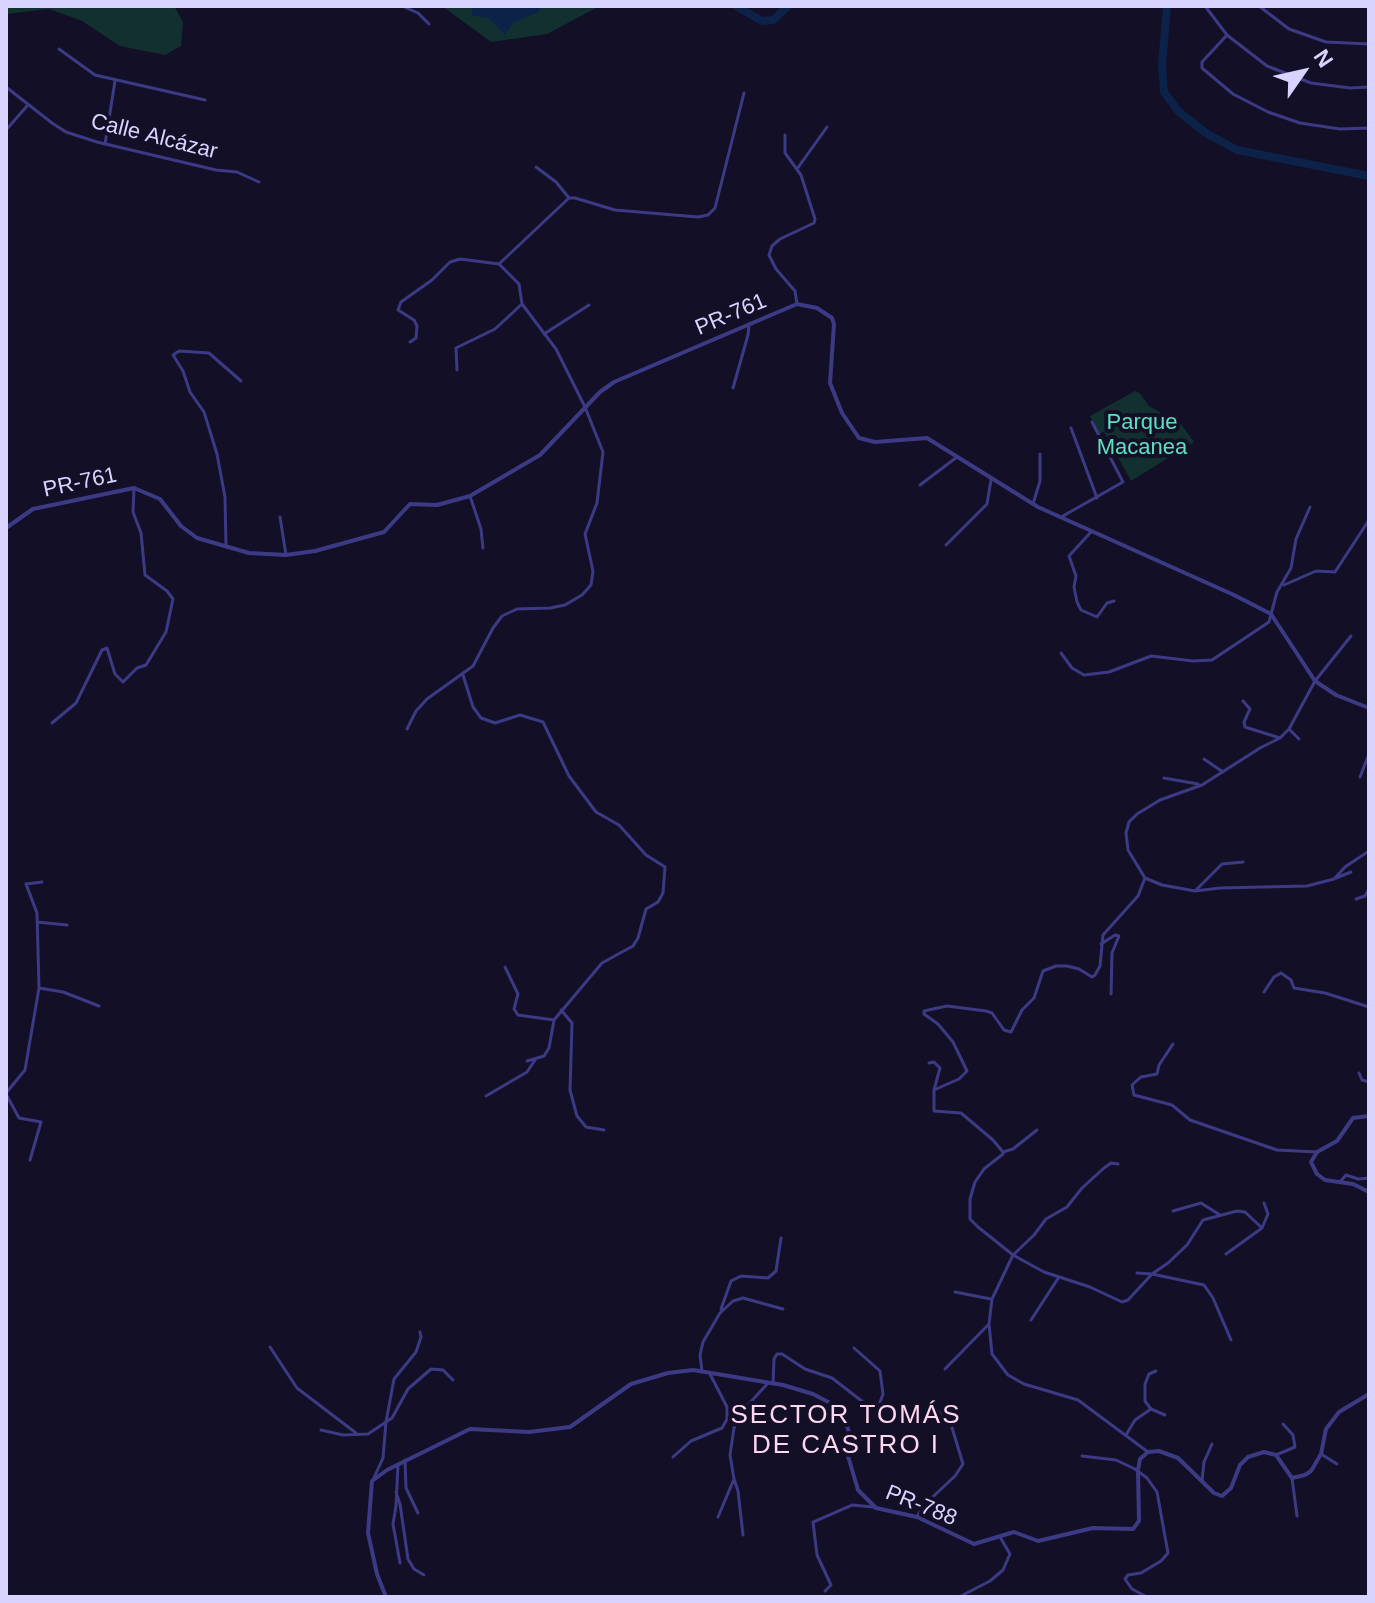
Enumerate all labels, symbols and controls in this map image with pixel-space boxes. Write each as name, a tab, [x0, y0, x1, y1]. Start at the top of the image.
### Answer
north arrow	[1263, 32, 1343, 112]
text: N	[1309, 45, 1338, 72]
street label: Calle Alcázar	[88, 109, 220, 165]
street label: PR-761	[692, 288, 770, 342]
park label: Parque Macanea	[1097, 410, 1187, 462]
street label: PR-761	[41, 462, 119, 504]
district label: SECTOR TOMÁS DE CASTRO I	[730, 1400, 962, 1462]
street label: PR-788	[881, 1480, 961, 1532]

